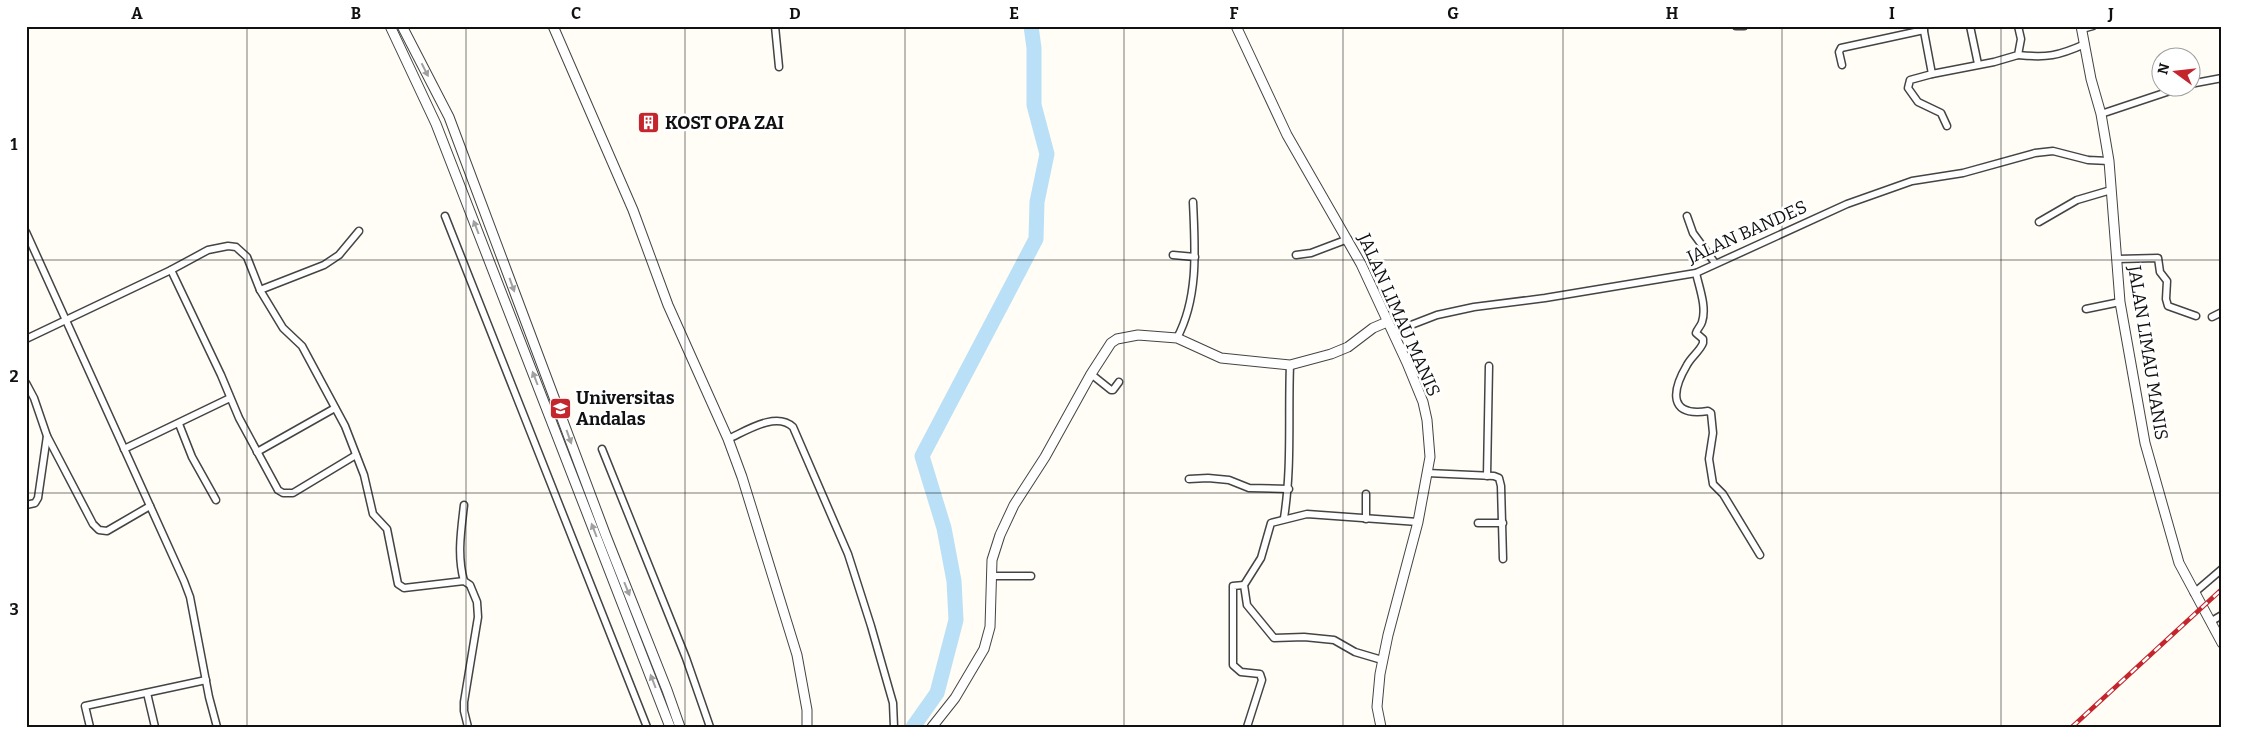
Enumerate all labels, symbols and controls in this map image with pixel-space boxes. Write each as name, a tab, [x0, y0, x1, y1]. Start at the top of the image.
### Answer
text: A	[131, 4, 143, 23]
text: B	[351, 4, 361, 23]
text: C	[571, 4, 581, 23]
text: D	[789, 4, 801, 23]
text: E	[1009, 4, 1019, 23]
text: F	[1230, 4, 1239, 23]
text: G	[1447, 4, 1459, 23]
text: H	[1666, 4, 1679, 23]
text: I	[1889, 4, 1895, 23]
text: J	[2107, 4, 2114, 23]
north arrow	[2150, 48, 2200, 98]
text: N	[2154, 61, 2174, 76]
one-way arrow	[421, 62, 429, 77]
building icon: KOST OPA ZAI	[637, 111, 661, 135]
place label: KOST OPA ZAI	[665, 112, 784, 134]
text: 1	[11, 135, 18, 154]
street label: JALAN BANDES	[1683, 196, 1810, 269]
one-way arrow	[472, 219, 480, 234]
street label: JALAN LIMAU MANIS	[1353, 229, 1445, 400]
street label: JALAN LIMAU MANIS	[2123, 263, 2173, 442]
one-way arrow	[509, 277, 516, 292]
text: 2	[9, 367, 19, 386]
one-way arrow	[531, 370, 539, 385]
place label: Universitas Andalas	[576, 387, 675, 430]
school or university icon: Universitas Andalas	[548, 396, 572, 420]
one-way arrow	[565, 430, 573, 445]
one-way arrow	[590, 522, 597, 537]
one-way arrow	[623, 582, 631, 597]
text: 3	[9, 600, 19, 619]
one-way arrow	[649, 673, 657, 688]

